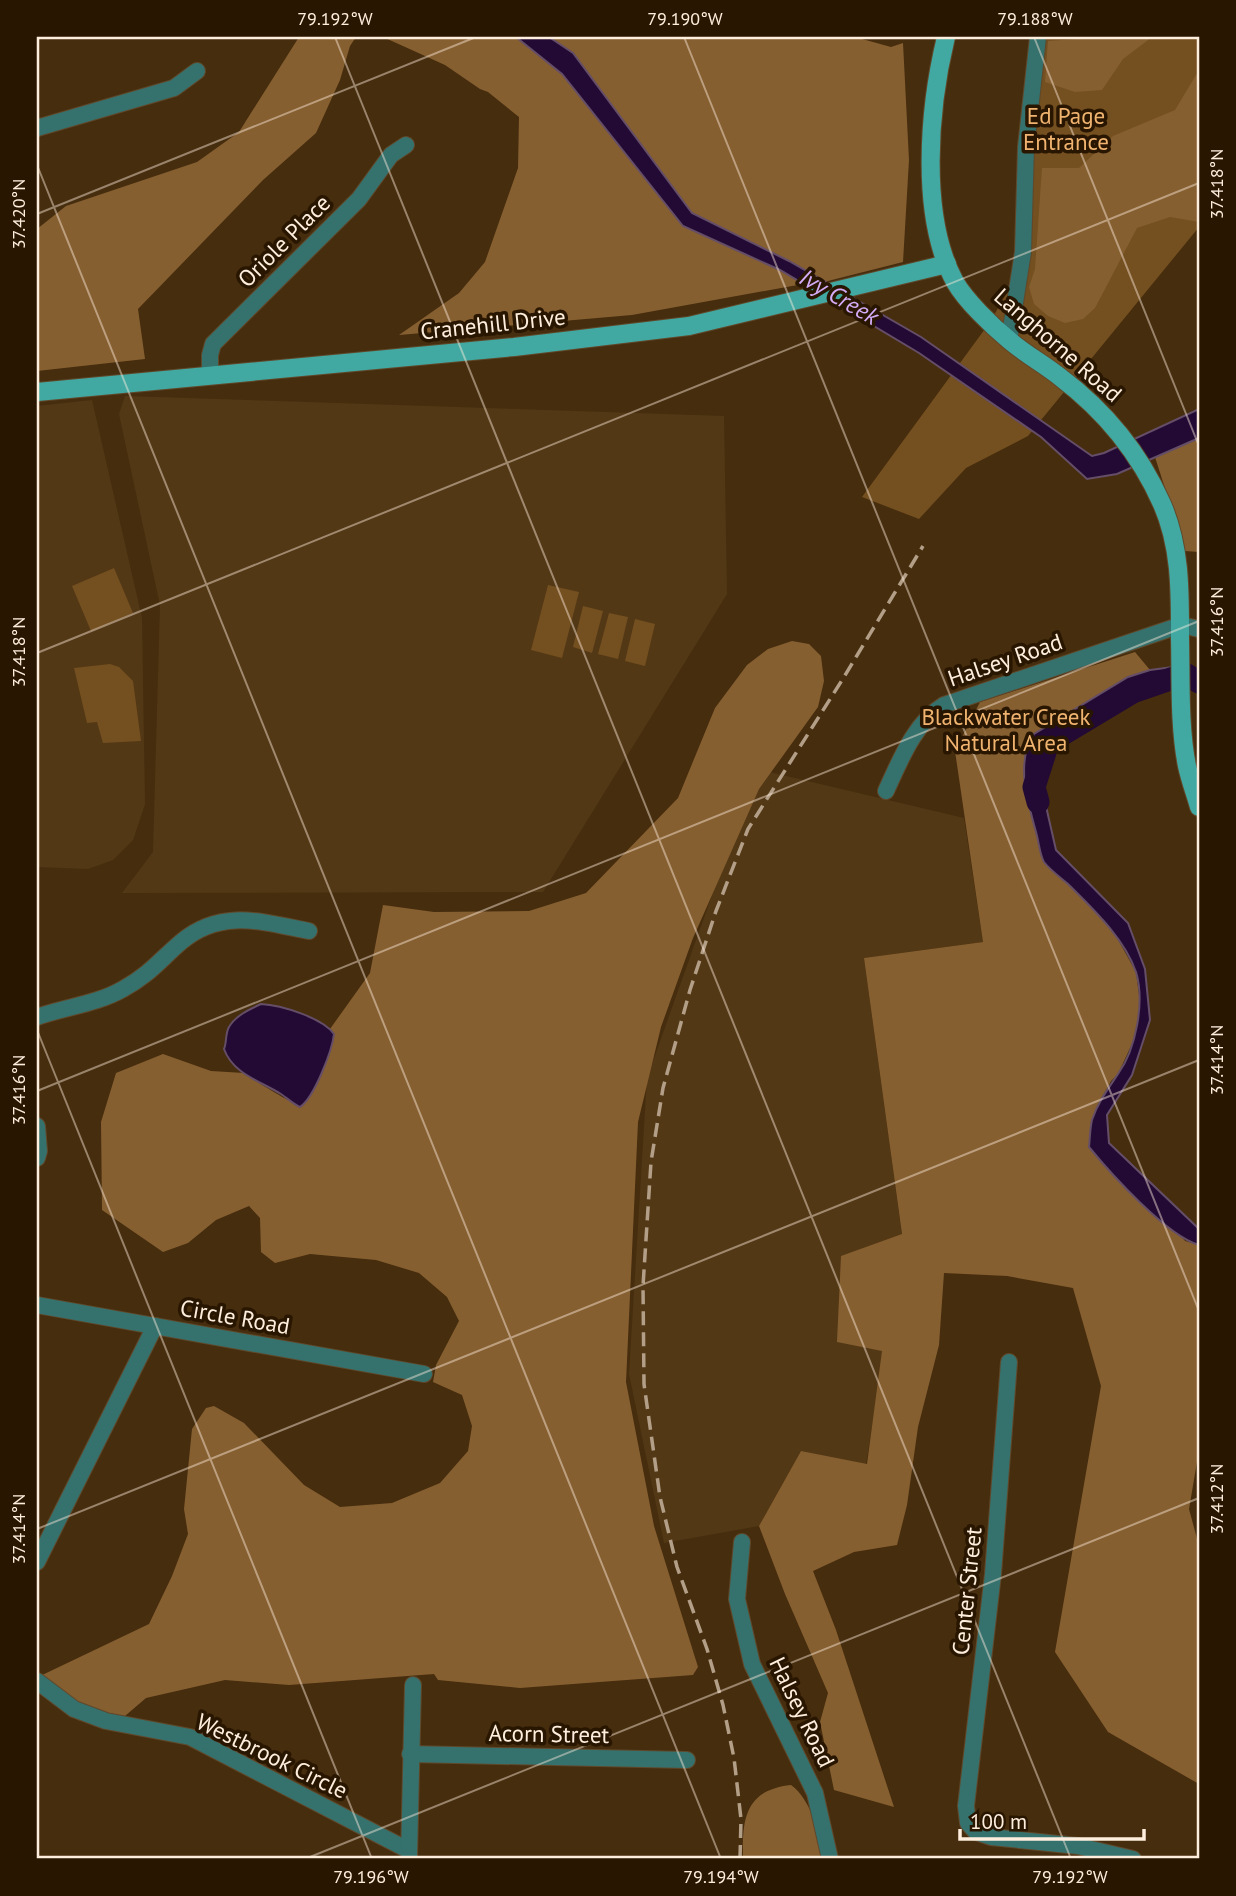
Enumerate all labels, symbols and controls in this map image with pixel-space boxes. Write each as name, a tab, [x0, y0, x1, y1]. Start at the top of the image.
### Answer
text: 79.192°W	[297, 7, 373, 30]
text: 79.190°W	[647, 7, 723, 30]
text: 79.188°W	[997, 7, 1073, 30]
park label: Ed Page Entrance	[1023, 101, 1109, 156]
text: 37.418°N	[1205, 149, 1228, 219]
text: 37.420°N	[7, 179, 30, 249]
street label: Oriole Place	[231, 188, 336, 293]
water label: Ivy Creek	[794, 261, 886, 332]
street label: Langhorne Road	[989, 281, 1128, 408]
street label: Cranehill Drive	[419, 301, 567, 346]
text: 37.416°N	[1205, 587, 1228, 657]
text: 37.418°N	[7, 617, 30, 687]
street label: Halsey Road	[944, 626, 1066, 693]
park label: Blackwater Creek Natural Area	[921, 702, 1091, 757]
text: 37.414°N	[1205, 1025, 1228, 1095]
text: 37.416°N	[7, 1055, 30, 1125]
street label: Circle Road	[178, 1293, 292, 1340]
text: 37.412°N	[1205, 1464, 1228, 1534]
text: 37.414°N	[7, 1494, 30, 1564]
street label: Center Street	[945, 1525, 988, 1656]
street label: Halsey Road	[763, 1652, 842, 1772]
street label: Westbrook Circle	[192, 1706, 353, 1805]
street label: Acorn Street	[488, 1718, 610, 1749]
scale bar	[960, 1798, 1143, 1842]
text: 100 m	[970, 1808, 1027, 1835]
text: 79.196°W	[333, 1865, 409, 1888]
text: 79.194°W	[683, 1865, 759, 1888]
text: 79.192°W	[1032, 1865, 1108, 1888]

